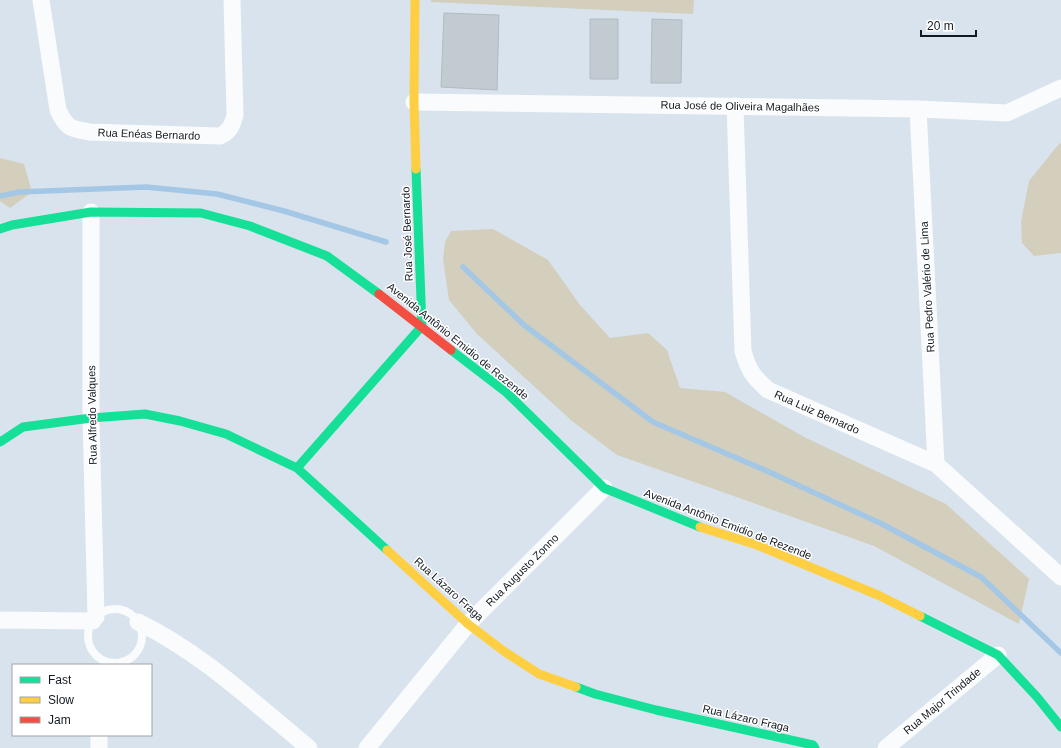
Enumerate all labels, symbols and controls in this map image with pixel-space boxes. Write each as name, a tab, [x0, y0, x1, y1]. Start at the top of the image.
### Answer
scale bar	[921, 12, 976, 38]
text: 20 m	[927, 19, 954, 33]
street label: Rua José de Oliveira Magalhães	[660, 99, 820, 113]
street label: Rua Enéas Bernardo	[97, 126, 201, 142]
street label: Rua José Bernardo	[399, 186, 415, 282]
street label: Rua Pedro Valério de Lima	[918, 220, 936, 353]
street label: Avenida Antônio Emidio de Rezende	[385, 280, 531, 402]
street label: Rua Alfredo Valques	[85, 365, 99, 465]
street label: Rua Luiz Bernardo	[773, 388, 861, 436]
street label: Avenida Antônio Emidio de Rezende	[643, 486, 813, 562]
street label: Rua Augusto Zonno	[483, 531, 561, 609]
street label: Rua Lázaro Fraga	[412, 555, 487, 624]
legend	[12, 664, 152, 736]
street label: Rua Major Trindade	[901, 665, 983, 737]
text: Fast	[48, 673, 72, 687]
text: Slow	[48, 693, 74, 707]
street label: Rua Lázaro Fraga	[701, 702, 791, 734]
text: Jam	[48, 713, 71, 727]

